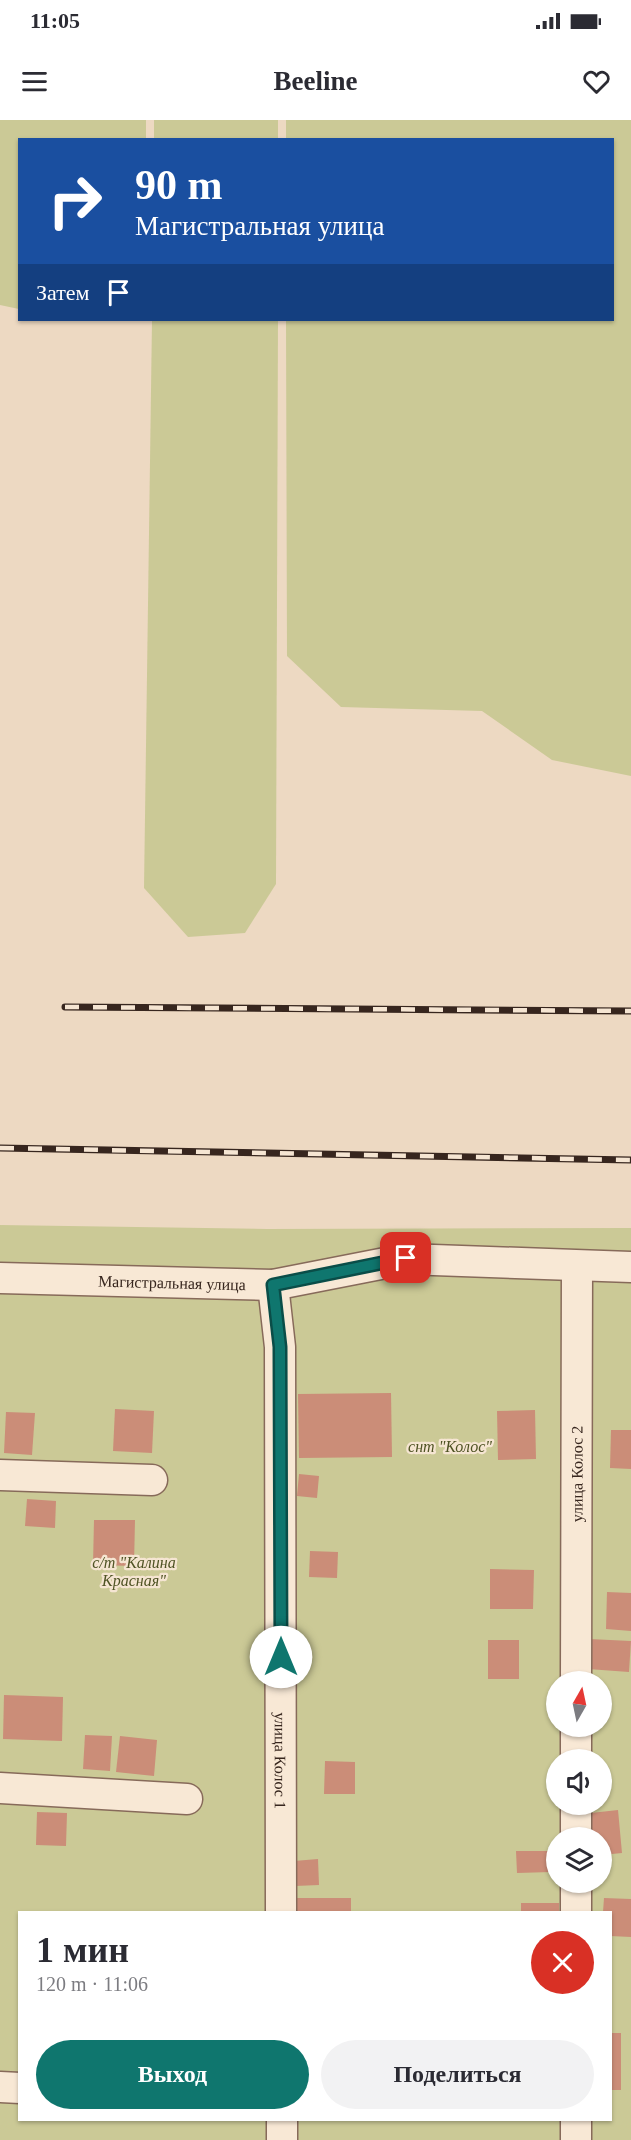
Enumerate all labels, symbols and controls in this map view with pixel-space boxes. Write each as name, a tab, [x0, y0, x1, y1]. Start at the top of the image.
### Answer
text: 11:05	[30, 8, 80, 33]
icon: menu	[18, 65, 51, 98]
icon: heart	[580, 65, 613, 98]
text: Beeline	[274, 66, 357, 96]
icon: right	[36, 162, 114, 240]
text: 90 m	[135, 162, 223, 208]
text: Магистральная улица	[135, 211, 384, 241]
icon: arrive	[102, 276, 135, 309]
text: Затем	[36, 280, 90, 305]
pin	[380, 1232, 431, 1283]
icon: arrive	[389, 1241, 422, 1274]
street label: Магистральная улица	[98, 1272, 246, 1294]
street label: улица Колос 2	[568, 1426, 586, 1522]
park label: снт "Колос"	[408, 1438, 492, 1455]
park label: с/т "Калина Красная"	[92, 1554, 176, 1590]
position arrow	[249, 1625, 313, 1689]
north arrow	[546, 1671, 612, 1737]
map controls	[546, 1671, 612, 1893]
street label: улица Колос 1	[271, 1712, 289, 1809]
button: sound	[546, 1749, 612, 1815]
button: layers	[546, 1827, 612, 1893]
text: 1 мин	[36, 1930, 129, 1970]
button: close	[531, 1931, 594, 1994]
text: 120 m · 11:06	[36, 1973, 148, 1995]
button: Выход	[36, 2040, 309, 2109]
button: Поделиться	[321, 2040, 594, 2109]

